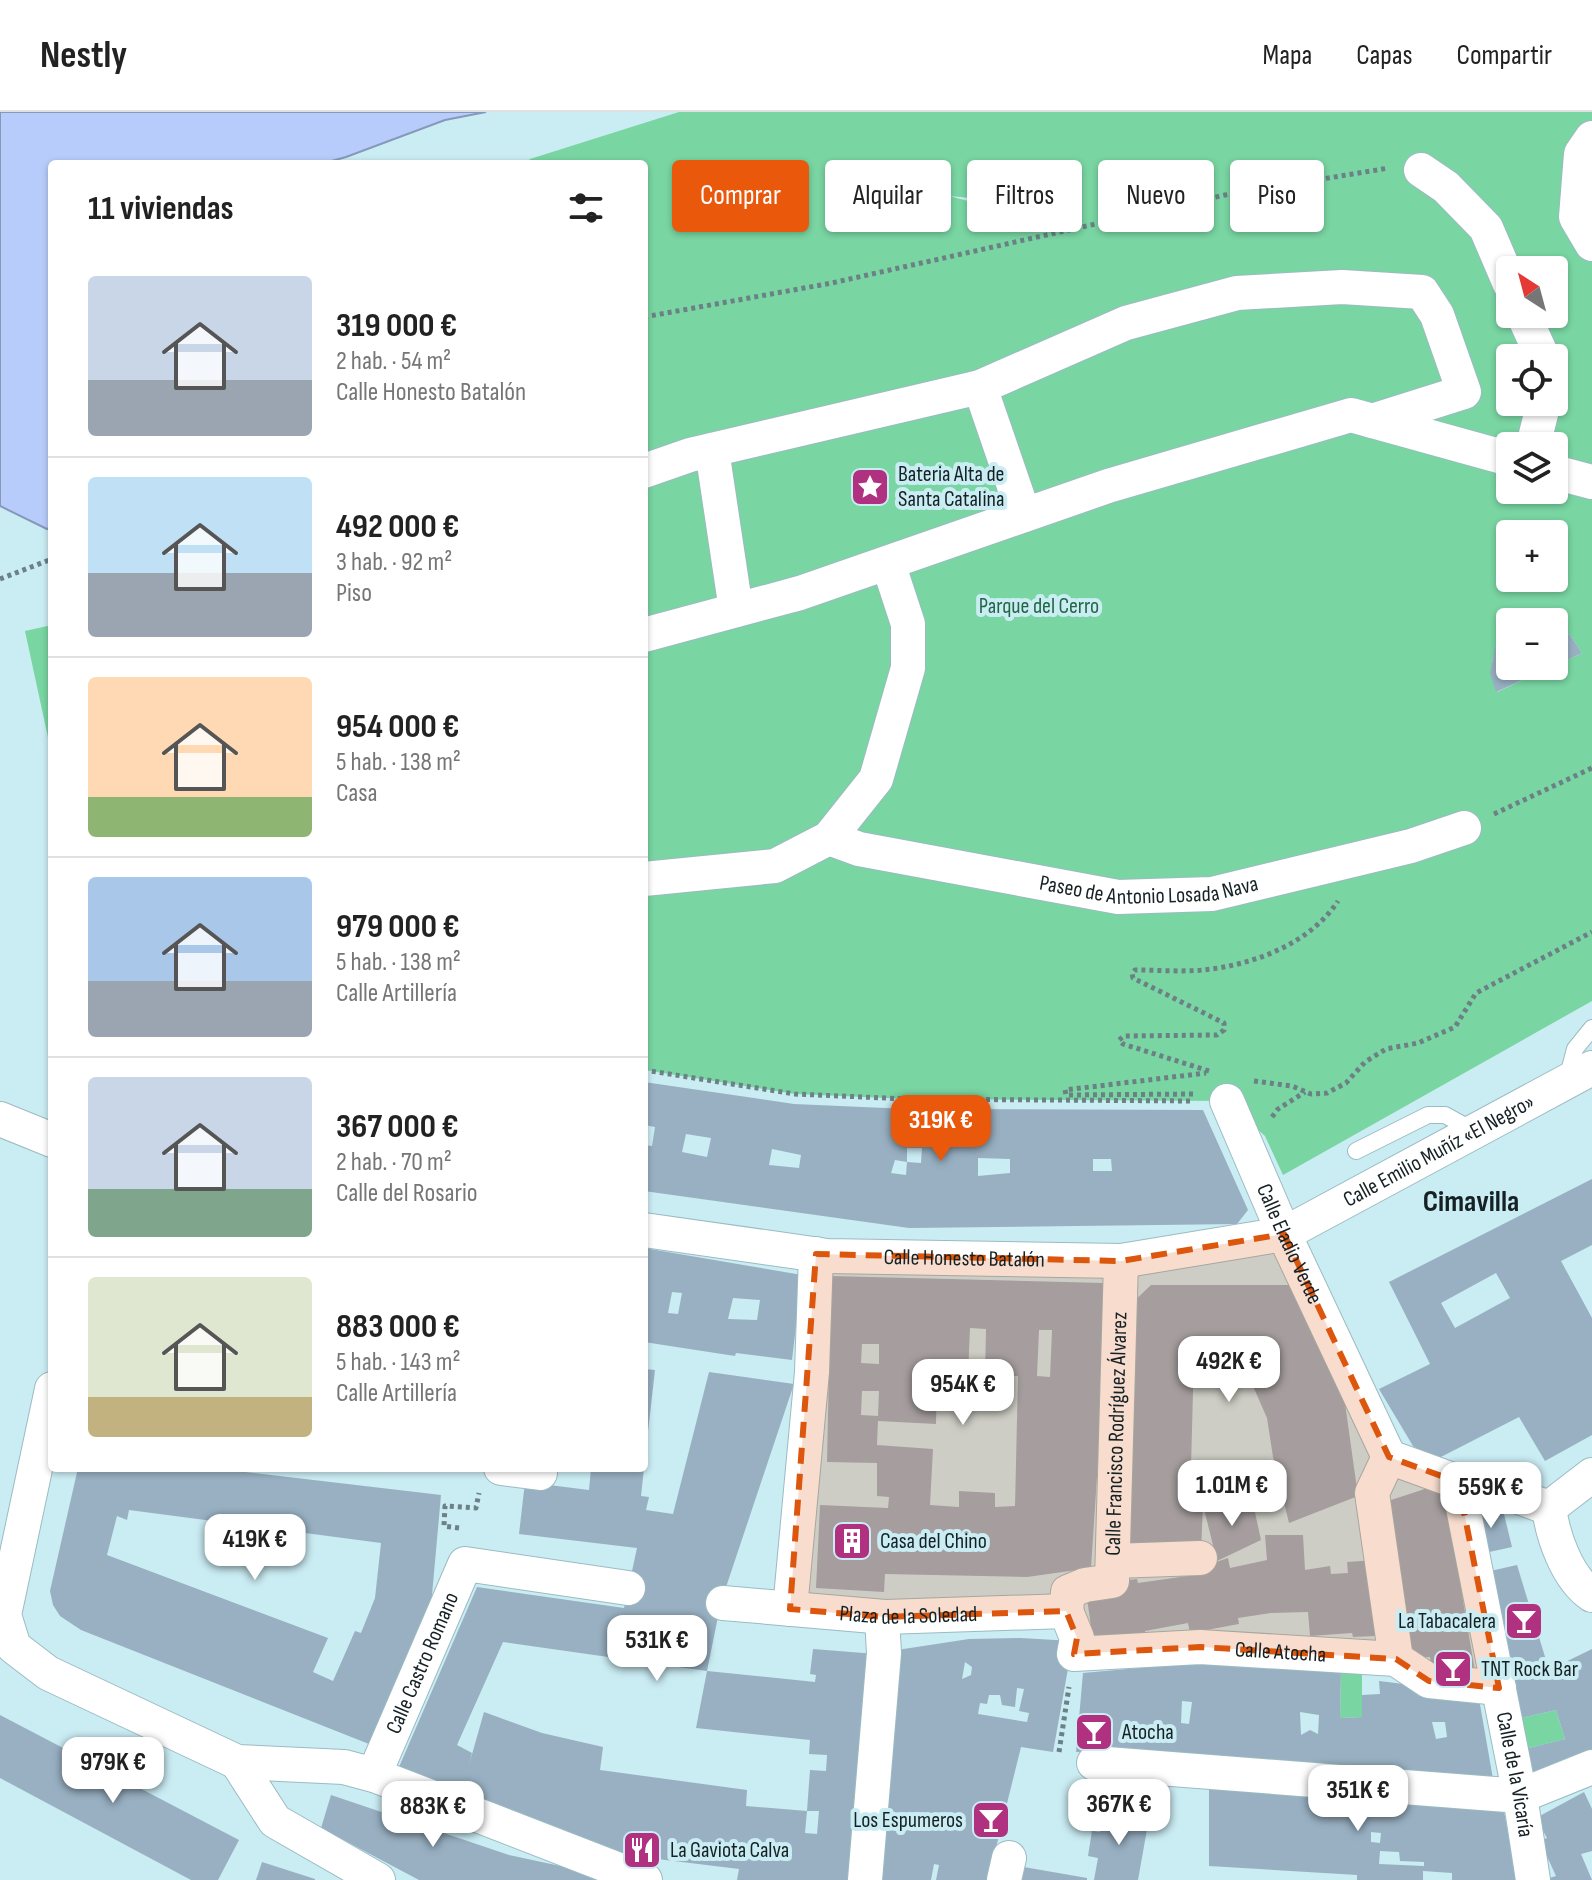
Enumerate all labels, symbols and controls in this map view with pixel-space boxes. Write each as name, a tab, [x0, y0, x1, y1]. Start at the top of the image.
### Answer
text: Nestly	[40, 33, 127, 78]
text: Mapa	[1263, 39, 1312, 72]
text: Capas	[1356, 39, 1413, 72]
text: Compartir	[1457, 39, 1552, 72]
chip: Comprar	[672, 160, 809, 232]
chip: Alquilar	[825, 160, 951, 232]
chip: Filtros	[967, 160, 1082, 232]
chip: Nuevo	[1098, 160, 1214, 232]
chip: Piso	[1230, 160, 1324, 232]
icon: filters	[564, 186, 608, 230]
text: 11 viviendas	[88, 188, 234, 229]
north arrow	[1496, 256, 1568, 328]
map controls	[1496, 256, 1568, 680]
text: 319 000 €	[336, 305, 457, 346]
icon: home	[152, 308, 248, 404]
button: locate	[1496, 344, 1568, 416]
text: 2 hab. · 54 m²	[336, 346, 451, 377]
text: Calle Honesto Batalón	[336, 377, 526, 408]
button: layers	[1496, 432, 1568, 504]
place label: Bateria Alta de Santa Catalina	[898, 461, 1004, 513]
place icon: Bateria Alta de Santa Catalina	[849, 466, 891, 508]
text: 492 000 €	[336, 506, 459, 547]
icon: home	[152, 509, 248, 605]
button: +	[1496, 520, 1568, 592]
text: 3 hab. · 92 m²	[336, 547, 452, 578]
text: Piso	[336, 578, 372, 609]
park label: Parque del Cerro	[979, 593, 1099, 620]
button: −	[1496, 608, 1568, 680]
text: 954 000 €	[336, 706, 459, 747]
icon: home	[152, 709, 248, 805]
text: 5 hab. · 138 m²	[336, 747, 461, 778]
text: Casa	[336, 778, 377, 809]
street label: Paseo de Antonio Losada Nava	[1037, 869, 1261, 911]
text: 979 000 €	[336, 906, 460, 947]
icon: home	[152, 909, 248, 1005]
text: 5 hab. · 138 m²	[336, 947, 461, 978]
text: Calle Artillería	[336, 978, 457, 1009]
street label: Calle Emilio Muñíz «El Negro»	[1339, 1088, 1539, 1213]
pin: 319K €	[876, 1095, 1006, 1163]
text: 319K €	[909, 1105, 973, 1136]
text: 367 000 €	[336, 1106, 459, 1147]
icon: home	[152, 1109, 248, 1205]
text: 2 hab. · 70 m²	[336, 1147, 452, 1178]
text: Calle del Rosario	[336, 1178, 478, 1209]
street label: Calle Eladio Verde	[1251, 1180, 1329, 1308]
district label: Cimavilla	[1423, 1184, 1519, 1220]
street label: Calle Honesto Batalón	[883, 1243, 1045, 1273]
text: 883 000 €	[336, 1306, 460, 1347]
icon: home	[152, 1309, 248, 1405]
street label: Calle Francisco Rodríguez Álvarez	[1099, 1312, 1133, 1556]
pin: 492K €	[1164, 1336, 1294, 1404]
text: 492K €	[1196, 1346, 1262, 1377]
text: 5 hab. · 143 m²	[336, 1347, 461, 1378]
pin: 954K €	[898, 1359, 1028, 1427]
text: 954K €	[930, 1369, 996, 1400]
text: Calle Artillería	[336, 1378, 457, 1409]
pin: 1.01M €	[1158, 1460, 1306, 1528]
pin: 559K €	[1426, 1462, 1556, 1530]
text: 1.01M €	[1196, 1470, 1268, 1501]
text: 559K €	[1458, 1472, 1524, 1503]
pin: 419K €	[190, 1514, 320, 1582]
building icon: Casa del Chino	[831, 1520, 873, 1562]
text: 419K €	[223, 1524, 287, 1555]
place label: Casa del Chino	[880, 1528, 987, 1555]
street label: Calle Castro Romano	[380, 1588, 465, 1738]
street label: Plaza de la Soledad	[839, 1600, 978, 1631]
bar icon: La Tabacalera	[1503, 1600, 1545, 1642]
place label: La Tabacalera	[1398, 1608, 1496, 1635]
pin: 531K €	[592, 1615, 722, 1683]
text: 531K €	[625, 1625, 689, 1656]
street label: Calle Atocha	[1234, 1636, 1327, 1668]
bar icon: TNT Rock Bar	[1432, 1648, 1474, 1690]
place label: TNT Rock Bar	[1481, 1656, 1578, 1683]
street label: Calle de la Vicaría	[1490, 1710, 1540, 1839]
bar icon: Atocha	[1073, 1711, 1115, 1753]
place label: Atocha	[1121, 1719, 1174, 1746]
pin: 979K €	[48, 1737, 178, 1805]
text: 979K €	[80, 1747, 146, 1778]
pin: 351K €	[1293, 1765, 1423, 1833]
text: 351K €	[1326, 1775, 1390, 1806]
pin: 367K €	[1054, 1779, 1184, 1847]
pin: 883K €	[368, 1781, 498, 1849]
text: 367K €	[1086, 1789, 1152, 1820]
text: 883K €	[400, 1791, 466, 1822]
bar icon: Los Espumeros	[970, 1799, 1012, 1841]
place label: Los Espumeros	[853, 1807, 963, 1834]
restaurant icon: La Gaviota Calva	[621, 1829, 663, 1871]
place label: La Gaviota Calva	[670, 1837, 789, 1864]

